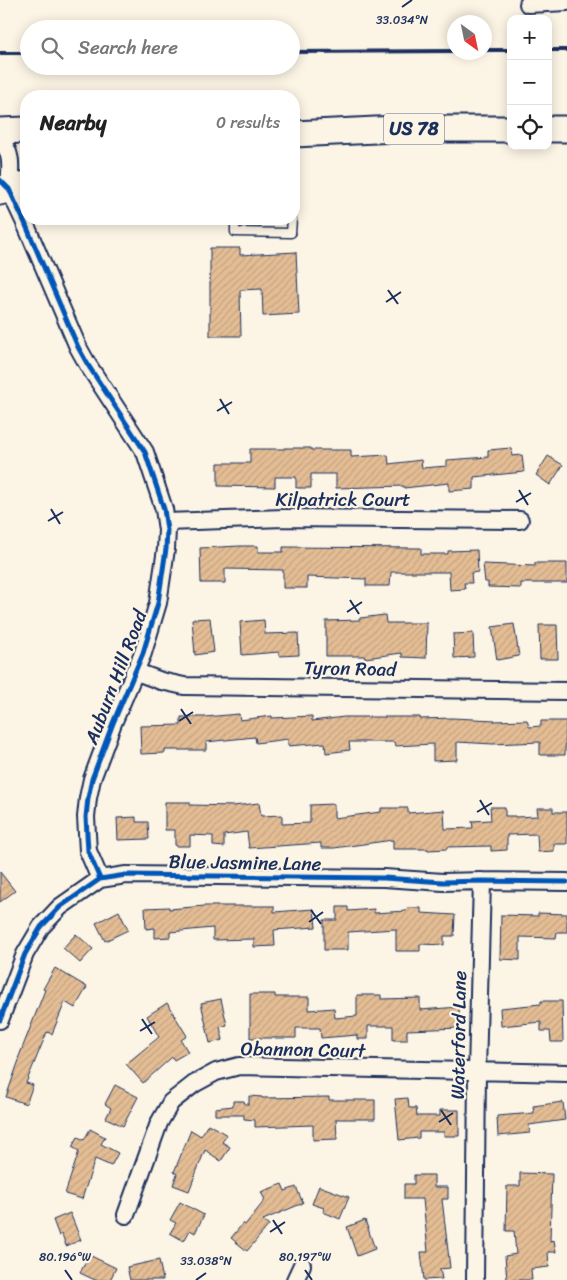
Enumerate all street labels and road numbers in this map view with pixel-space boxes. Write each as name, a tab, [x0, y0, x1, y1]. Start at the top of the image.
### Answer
road number: US 78	[384, 114, 444, 144]
street label: Kilpatrick Court	[276, 483, 410, 516]
street label: Auburn Hill Road	[74, 603, 157, 750]
street label: Tyron Road	[304, 651, 398, 686]
street label: Blue Jasmine Lane	[168, 845, 322, 880]
street label: Waterford Lane	[441, 970, 476, 1100]
street label: Obannon Court	[240, 1032, 367, 1067]

